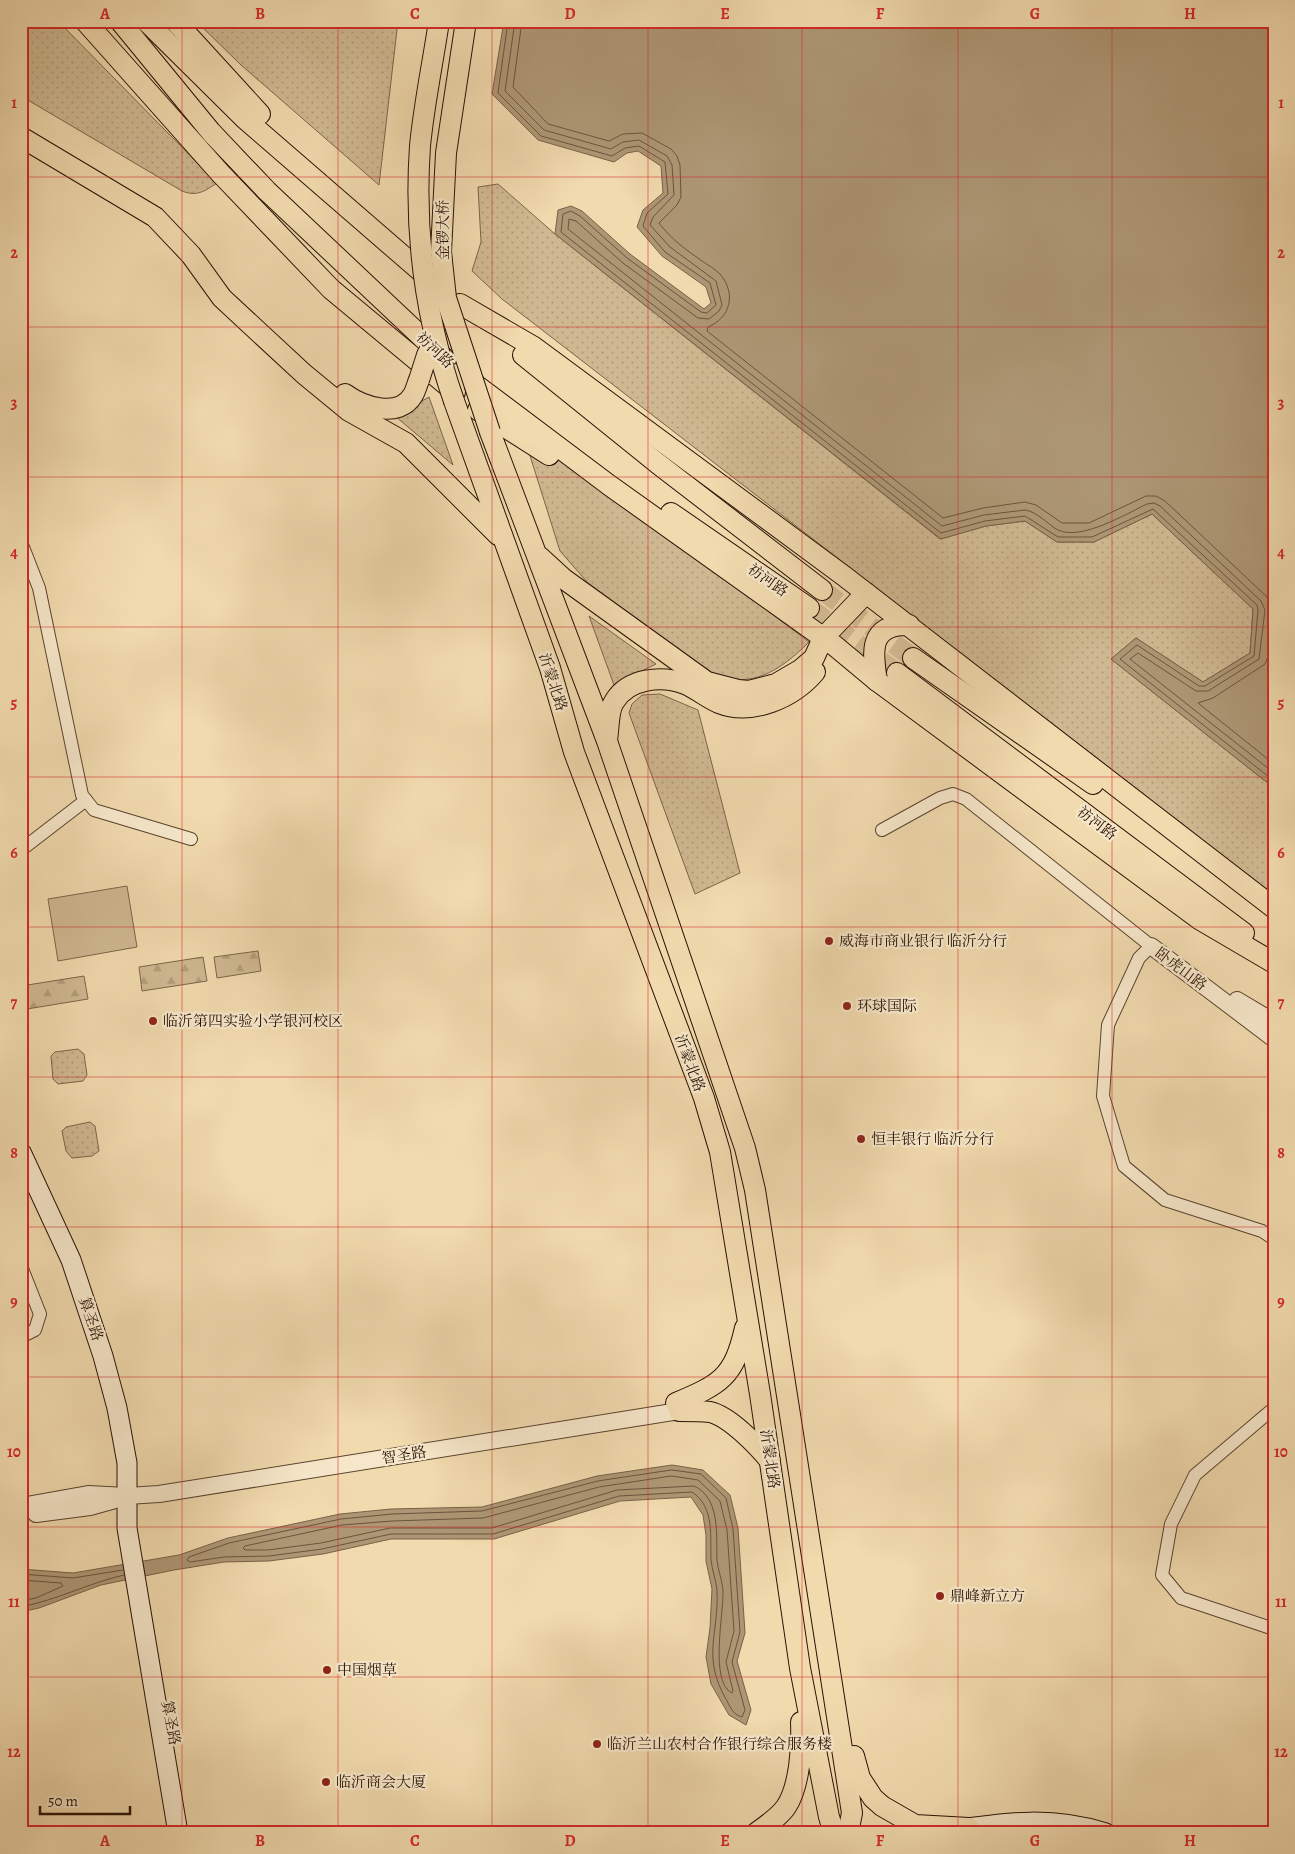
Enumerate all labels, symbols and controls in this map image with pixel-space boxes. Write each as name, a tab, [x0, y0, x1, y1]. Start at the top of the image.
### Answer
text: A	[99, 3, 111, 25]
text: B	[255, 3, 265, 25]
text: C	[410, 3, 420, 25]
text: D	[564, 3, 576, 25]
text: E	[720, 3, 730, 25]
text: F	[876, 3, 885, 25]
text: G	[1030, 3, 1040, 25]
text: H	[1184, 3, 1196, 25]
text: 1	[11, 92, 17, 114]
text: 1	[1278, 92, 1284, 114]
street label: 金锣大桥	[433, 200, 453, 260]
text: 2	[10, 242, 18, 264]
text: 2	[1277, 242, 1285, 264]
street label: 祊河路	[412, 327, 458, 373]
text: 3	[11, 392, 18, 414]
text: 3	[1278, 392, 1285, 414]
text: 4	[10, 542, 18, 564]
text: 4	[1277, 542, 1285, 564]
street label: 祊河路	[744, 559, 792, 601]
street label: 沂蒙北路	[534, 650, 572, 714]
text: 5	[11, 692, 18, 714]
text: 5	[1278, 692, 1285, 714]
street label: 祊河路	[1073, 801, 1121, 845]
text: 6	[10, 842, 18, 864]
text: 6	[1277, 842, 1285, 864]
place label: 威海市商业银行 临沂分行	[839, 931, 1007, 951]
marker: 威海市商业银行 临沂分行	[823, 935, 835, 947]
street label: 卧虎山路	[1151, 943, 1211, 995]
text: 7	[11, 992, 18, 1014]
text: 7	[1278, 992, 1285, 1014]
place label: 环球国际	[857, 996, 917, 1016]
marker: 环球国际	[841, 1000, 853, 1012]
place label: 临沂第四实验小学银河校区	[163, 1011, 343, 1031]
marker: 临沂第四实验小学银河校区	[147, 1015, 159, 1027]
street label: 沂蒙北路	[670, 1031, 710, 1095]
place label: 恒丰银行 临沂分行	[871, 1129, 994, 1149]
marker: 恒丰银行 临沂分行	[855, 1133, 867, 1145]
text: 8	[10, 1142, 18, 1164]
text: 8	[1277, 1142, 1285, 1164]
text: 9	[10, 1291, 18, 1313]
text: 9	[1277, 1291, 1285, 1313]
street label: 算圣路	[74, 1294, 108, 1344]
street label: 沂蒙北路	[756, 1428, 784, 1490]
text: 10	[7, 1441, 21, 1463]
text: 10	[1274, 1441, 1288, 1463]
street label: 智圣路	[380, 1442, 428, 1468]
place label: 鼎峰新立方	[950, 1586, 1025, 1606]
marker: 鼎峰新立方	[934, 1590, 946, 1602]
text: 11	[8, 1591, 20, 1613]
text: 11	[1275, 1591, 1287, 1613]
place label: 中国烟草	[337, 1660, 397, 1680]
marker: 中国烟草	[321, 1664, 333, 1676]
street label: 算圣路	[157, 1699, 185, 1747]
place label: 临沂兰山农村合作银行综合服务楼	[607, 1734, 832, 1754]
marker: 临沂兰山农村合作银行综合服务楼	[591, 1738, 603, 1750]
text: 12	[7, 1741, 21, 1763]
text: 12	[1274, 1741, 1288, 1763]
place label: 临沂商会大厦	[336, 1772, 426, 1792]
marker: 临沂商会大厦	[320, 1776, 332, 1788]
scale bar	[40, 1784, 130, 1816]
text: 50 m	[48, 1791, 78, 1811]
text: A	[99, 1830, 111, 1852]
text: B	[255, 1830, 265, 1852]
text: C	[410, 1830, 420, 1852]
text: D	[564, 1830, 576, 1852]
text: E	[720, 1830, 730, 1852]
text: F	[876, 1830, 885, 1852]
text: G	[1030, 1830, 1040, 1852]
text: H	[1184, 1830, 1196, 1852]

